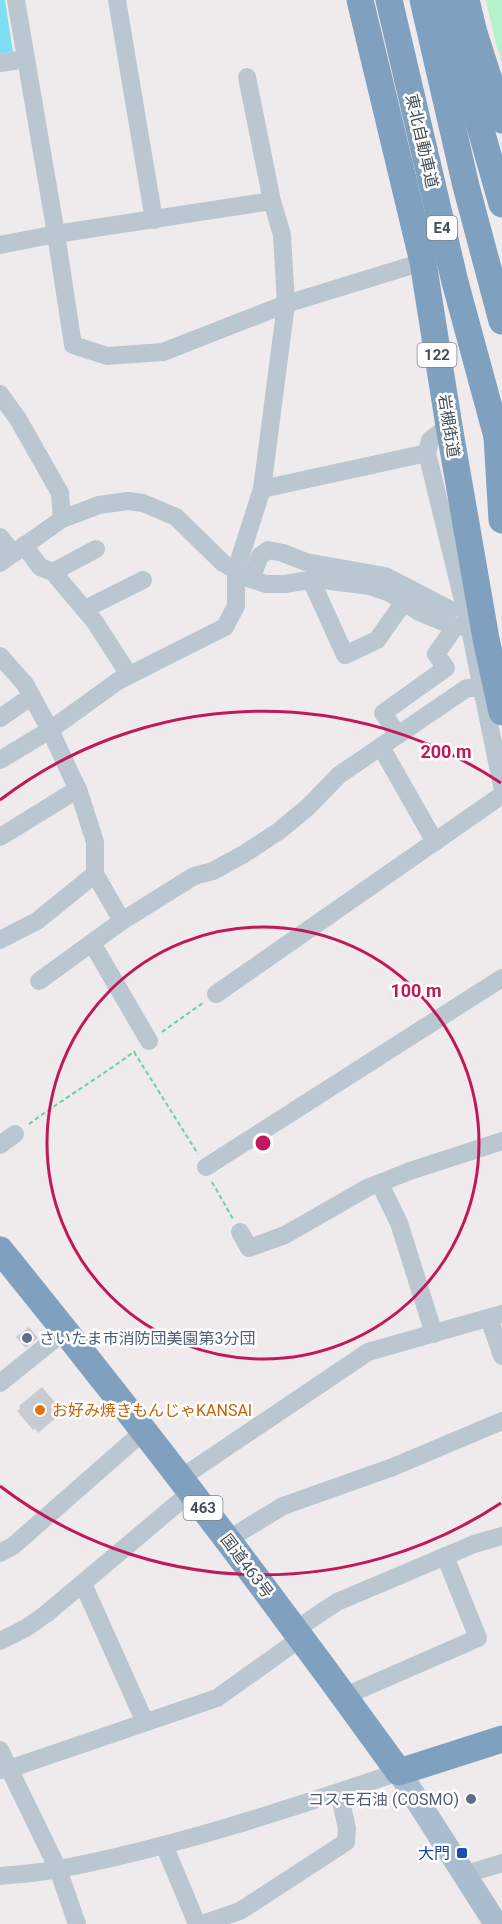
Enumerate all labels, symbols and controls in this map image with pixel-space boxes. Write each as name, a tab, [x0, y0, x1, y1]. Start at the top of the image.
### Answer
street label: 東北自動車道	[402, 92, 442, 190]
road number: E4	[427, 216, 457, 240]
road number: 122	[418, 343, 456, 367]
street label: 岩槻街道	[435, 393, 463, 459]
text: 200 m	[420, 741, 472, 762]
text: 100 m	[390, 980, 442, 1001]
centre of rings	[253, 1133, 273, 1153]
place label: さいたま市消防団美園第3分団	[39, 1329, 256, 1348]
marker: さいたま市消防団美園第3分団	[20, 1331, 34, 1345]
place label: お好み焼きもんじゃKANSAI	[52, 1401, 252, 1420]
marker: お好み焼きもんじゃKANSAI	[33, 1403, 47, 1417]
road number: 463	[184, 1496, 222, 1520]
street label: 国道463号	[217, 1530, 277, 1602]
place label: コスモ石油 (COSMO)	[308, 1790, 459, 1809]
marker: コスモ石油 (COSMO)	[464, 1792, 478, 1806]
place label: 大門	[418, 1844, 450, 1863]
marker: 大門	[455, 1846, 469, 1860]

